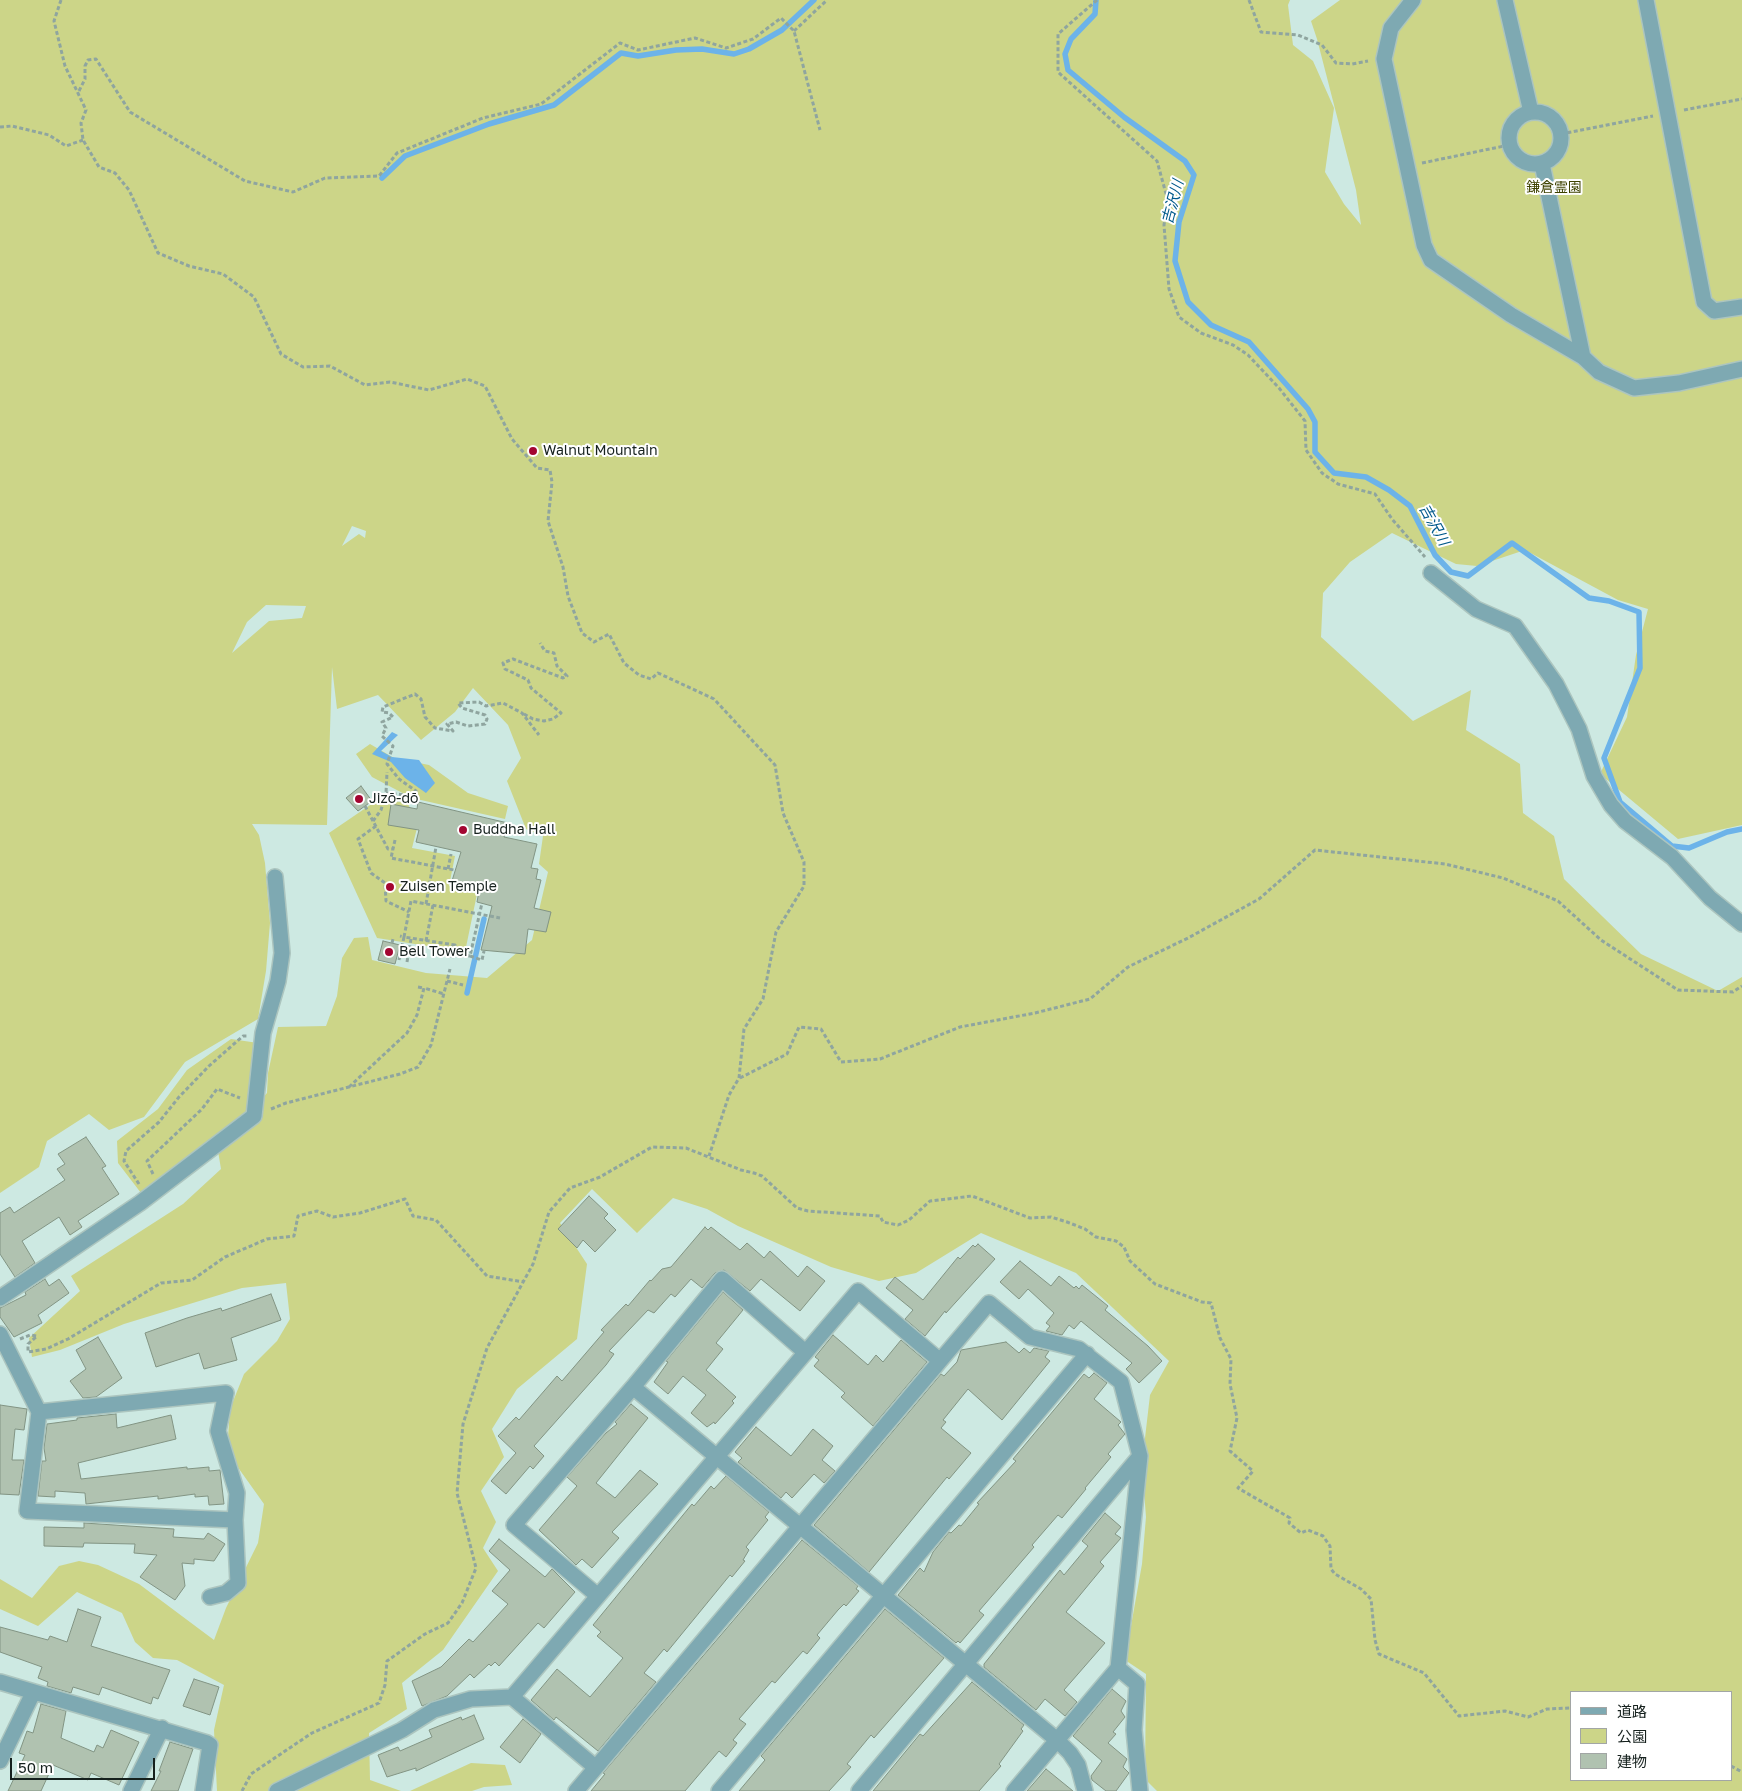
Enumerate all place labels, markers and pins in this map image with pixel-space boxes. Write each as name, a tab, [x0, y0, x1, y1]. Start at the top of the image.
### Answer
place label: Walnut Mountain	[543, 443, 658, 459]
marker: Walnut Mountain	[527, 445, 539, 457]
place label: Jizō-dō	[369, 791, 418, 807]
marker: Jizō-dō	[353, 793, 365, 805]
place label: Buddha Hall	[473, 822, 556, 838]
marker: Buddha Hall	[457, 824, 469, 836]
place label: Zuisen Temple	[400, 879, 497, 895]
marker: Zuisen Temple	[384, 881, 396, 893]
place label: Bell Tower	[399, 944, 469, 960]
marker: Bell Tower	[383, 946, 395, 958]

